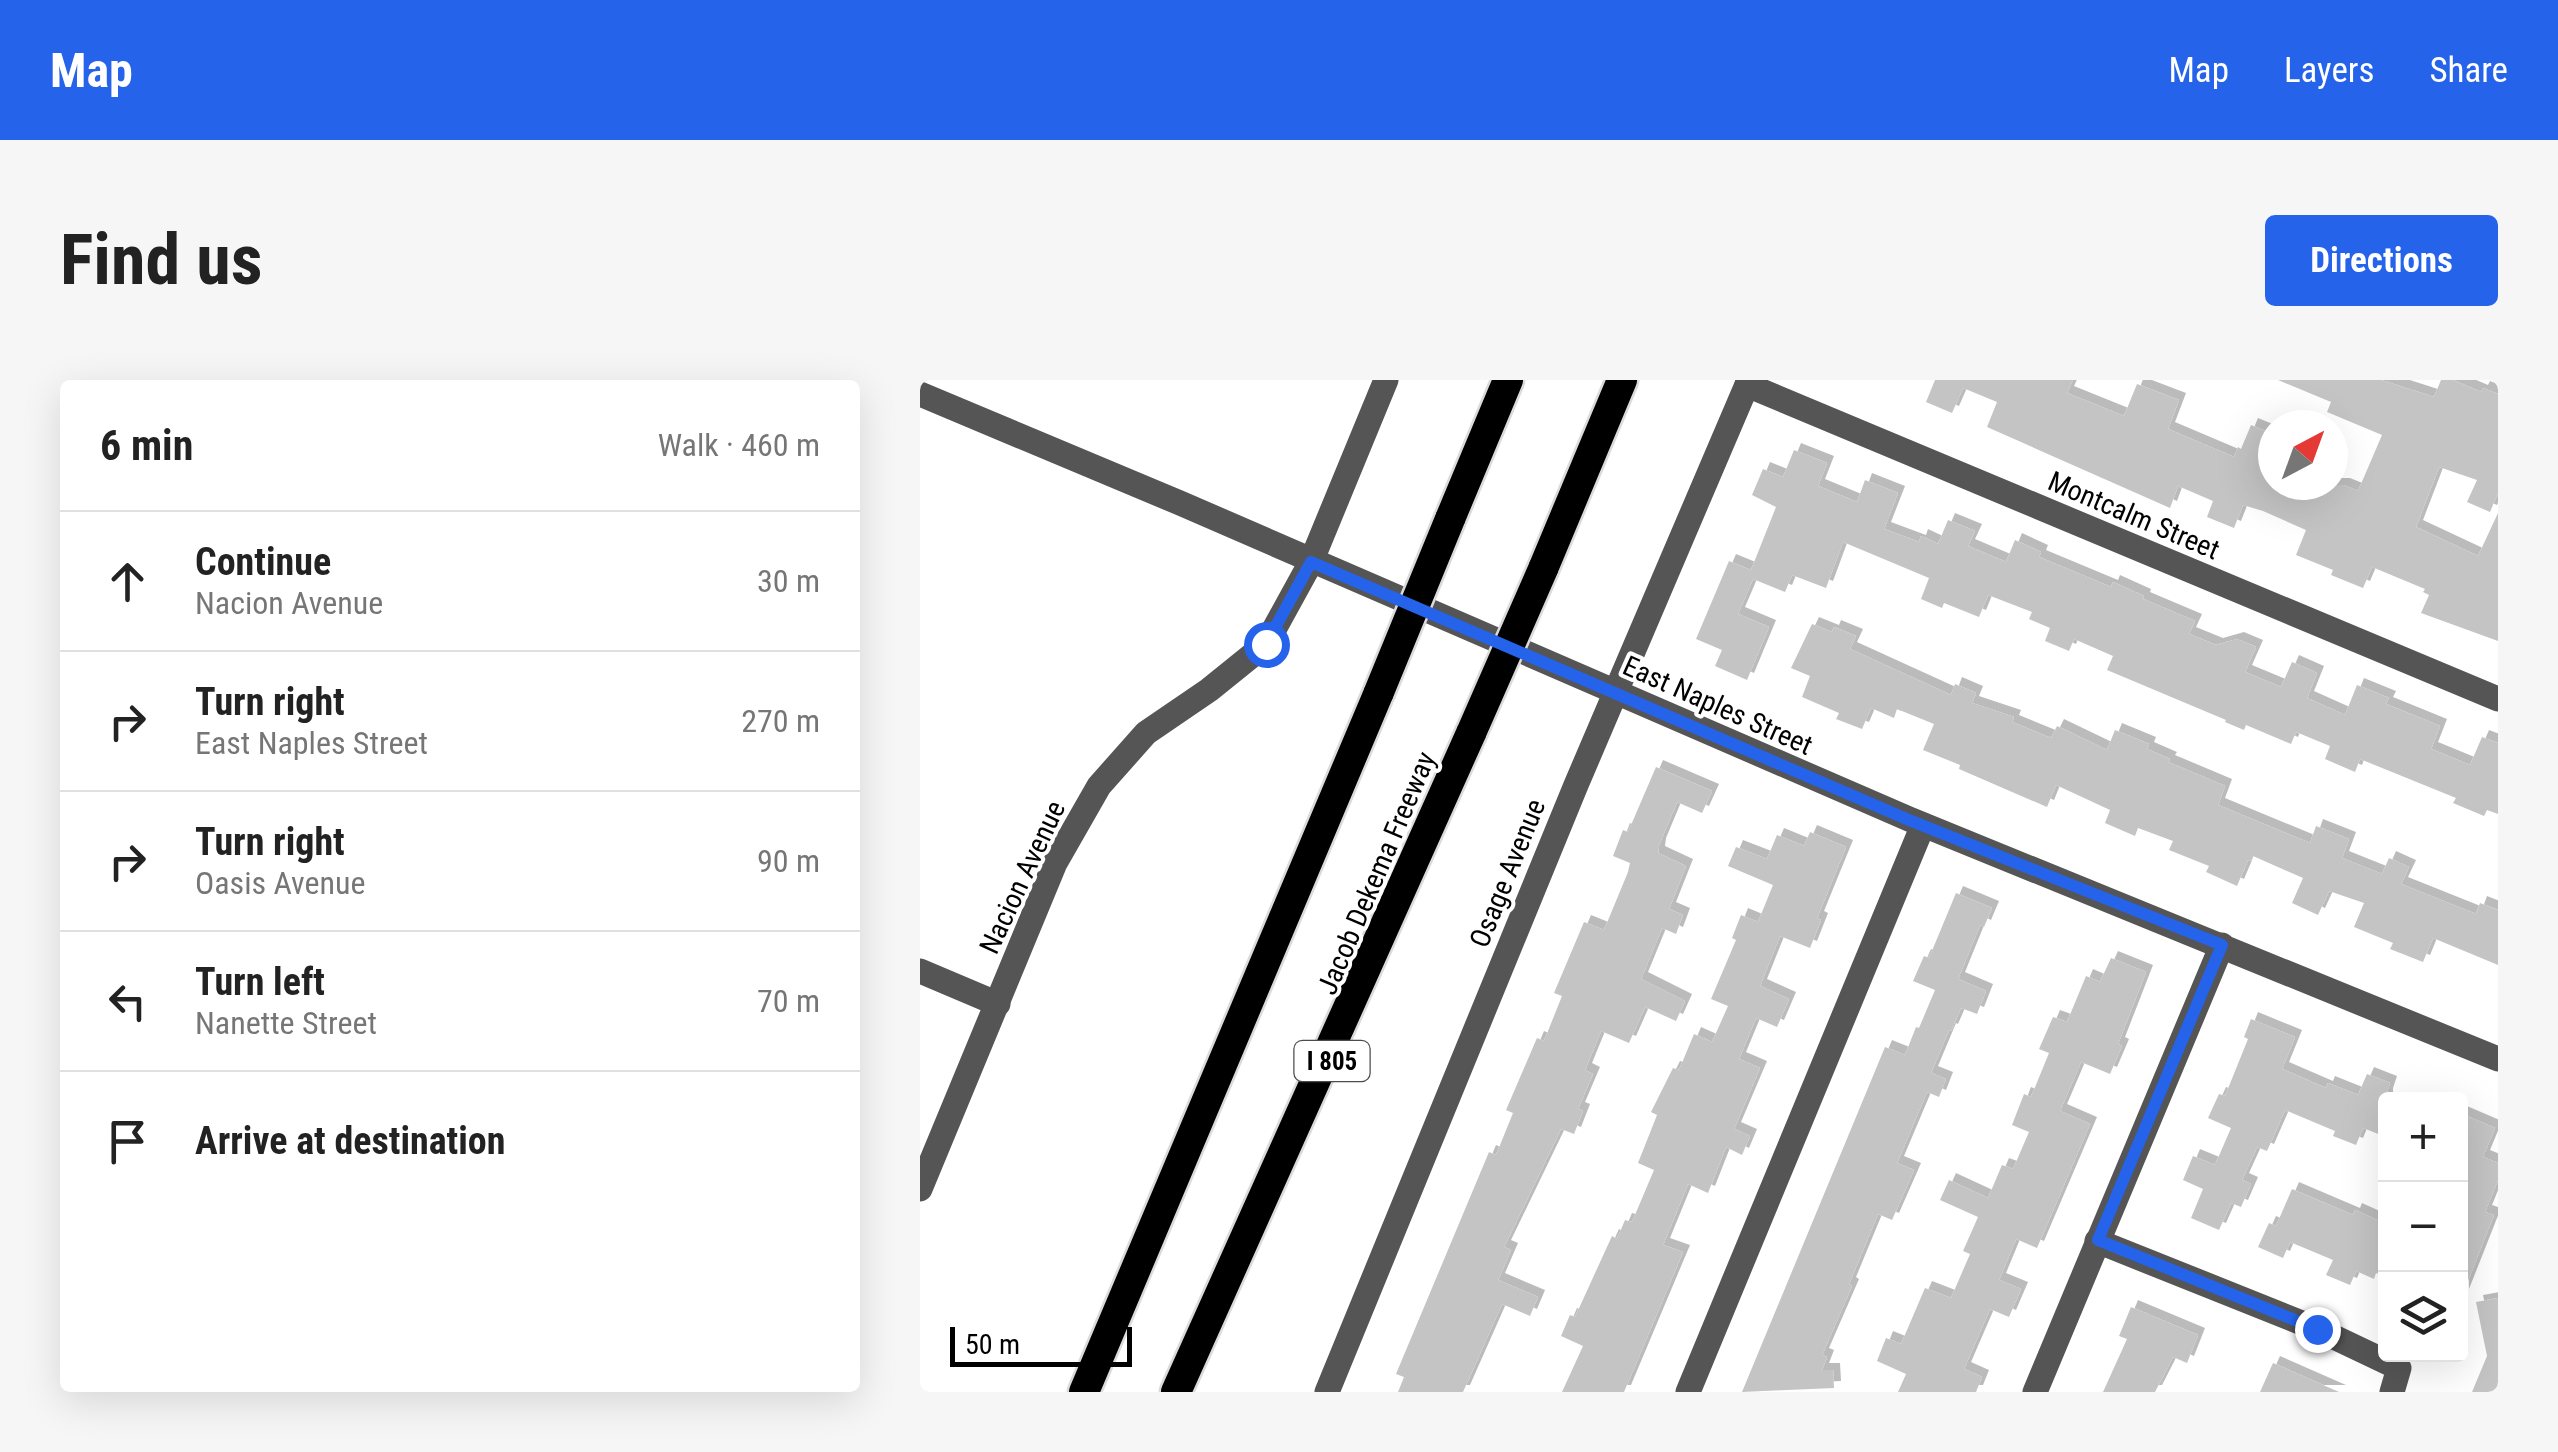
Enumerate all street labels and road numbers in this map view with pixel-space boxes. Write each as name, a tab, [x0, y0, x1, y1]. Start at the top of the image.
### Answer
street label: Montcalm Street	[2043, 465, 2224, 566]
street label: East Naples Street	[1618, 649, 1818, 762]
street label: Jacob Dekema Freeway	[1310, 747, 1443, 999]
street label: Osage Avenue	[1463, 794, 1552, 952]
street label: Nacion Avenue	[973, 796, 1072, 959]
road number: I 805	[1294, 1041, 1370, 1081]

